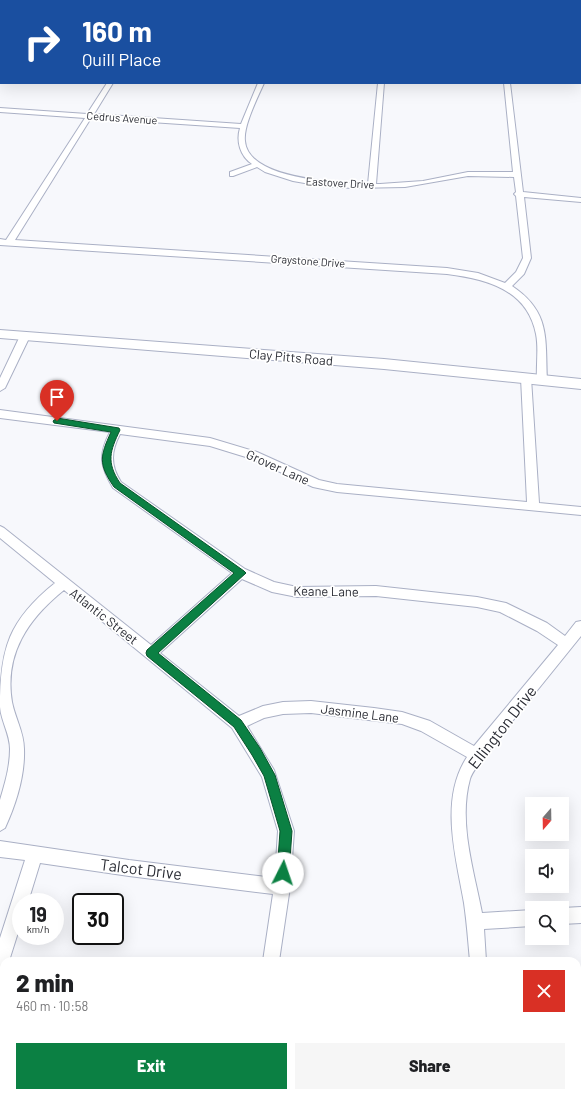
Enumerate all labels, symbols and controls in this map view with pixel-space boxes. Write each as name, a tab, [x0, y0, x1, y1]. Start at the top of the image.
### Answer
text: 160 m	[82, 14, 152, 48]
icon: right	[16, 16, 68, 68]
text: Quill Place	[82, 48, 161, 70]
street label: Cedrus Avenue	[86, 109, 158, 126]
street label: Eastover Drive	[305, 174, 375, 191]
street label: Graystone Drive	[270, 251, 346, 270]
street label: Clay Pitts Road	[248, 345, 334, 369]
pin	[40, 380, 74, 421]
icon: arrive	[46, 386, 68, 408]
street label: Grover Lane	[244, 446, 312, 488]
street label: Keane Lane	[293, 582, 359, 600]
street label: Atlantic Street	[67, 584, 141, 648]
street label: Ellington Drive	[463, 681, 540, 772]
street label: Jasmine Lane	[320, 700, 400, 726]
north arrow	[525, 797, 569, 841]
map controls	[525, 797, 569, 945]
button: sound	[525, 849, 569, 893]
position arrow	[262, 852, 304, 894]
street label: Talcot Drive	[99, 854, 183, 883]
speed limit sign: 30	[72, 893, 124, 945]
button: search	[525, 901, 569, 945]
text: 19	[29, 902, 47, 926]
text: km/h	[27, 923, 49, 935]
text: 2 min	[16, 968, 74, 997]
button: close	[523, 970, 565, 1012]
text: 460 m · 10:58	[16, 998, 88, 1014]
button: Exit	[16, 1043, 287, 1089]
button: Share	[295, 1043, 565, 1089]

